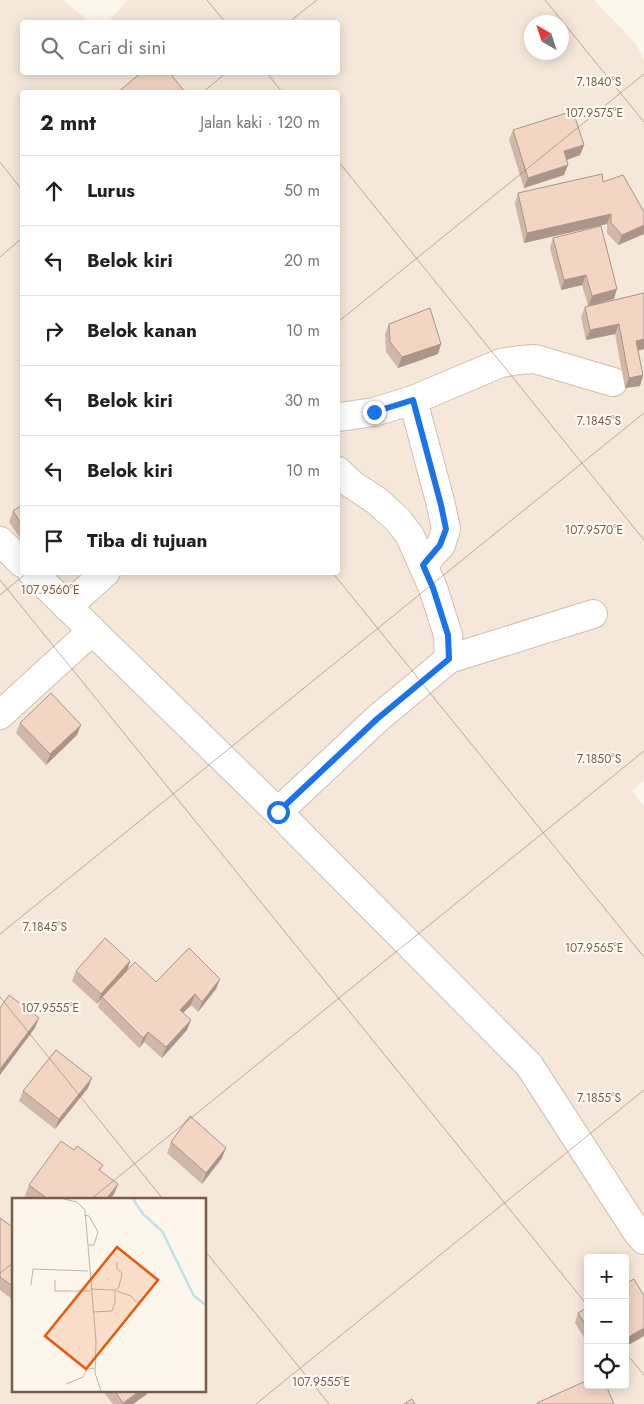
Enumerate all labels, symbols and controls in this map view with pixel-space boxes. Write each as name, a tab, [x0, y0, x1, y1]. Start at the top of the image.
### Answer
north arrow	[524, 15, 569, 60]
search box	[20, 20, 340, 75]
icon: search	[38, 34, 66, 62]
text: Cari di sini	[78, 34, 166, 61]
text: 7.1840°S	[577, 73, 622, 91]
text: 107.9575°E	[565, 104, 623, 122]
text: 2 mnt	[40, 108, 96, 138]
text: Jalan kaki · 120 m	[200, 111, 320, 134]
icon: ahead	[40, 177, 68, 205]
text: Lurus	[87, 177, 135, 204]
text: 50 m	[284, 179, 320, 202]
icon: left	[40, 247, 68, 275]
text: Belok kiri	[87, 247, 173, 274]
text: 20 m	[284, 249, 320, 272]
icon: right	[40, 317, 68, 345]
text: Belok kanan	[87, 317, 197, 344]
text: 10 m	[286, 319, 320, 342]
icon: left	[40, 387, 68, 415]
text: Belok kiri	[87, 387, 173, 414]
text: 30 m	[284, 389, 320, 412]
route end	[363, 401, 386, 424]
text: 7.1845°S	[577, 412, 622, 430]
icon: left	[40, 457, 68, 485]
text: Belok kiri	[87, 457, 173, 484]
text: 10 m	[286, 459, 320, 482]
text: 107.9570°E	[565, 521, 623, 539]
icon: arrive	[40, 527, 68, 555]
text: Tiba di tujuan	[87, 527, 207, 554]
text: 107.9560°E	[20, 581, 80, 599]
text: 7.1850°S	[577, 750, 622, 768]
route start	[267, 801, 290, 824]
text: 7.1845°S	[23, 918, 68, 936]
text: 107.9565°E	[565, 939, 623, 957]
text: 107.9555°E	[21, 999, 79, 1017]
text: 7.1855°S	[577, 1089, 621, 1107]
inset map	[12, 1198, 206, 1392]
map controls	[584, 1254, 629, 1389]
button: +	[584, 1254, 629, 1299]
button: −	[584, 1299, 629, 1344]
button: locate	[584, 1344, 629, 1389]
text: 107.9555°E	[292, 1373, 350, 1391]

